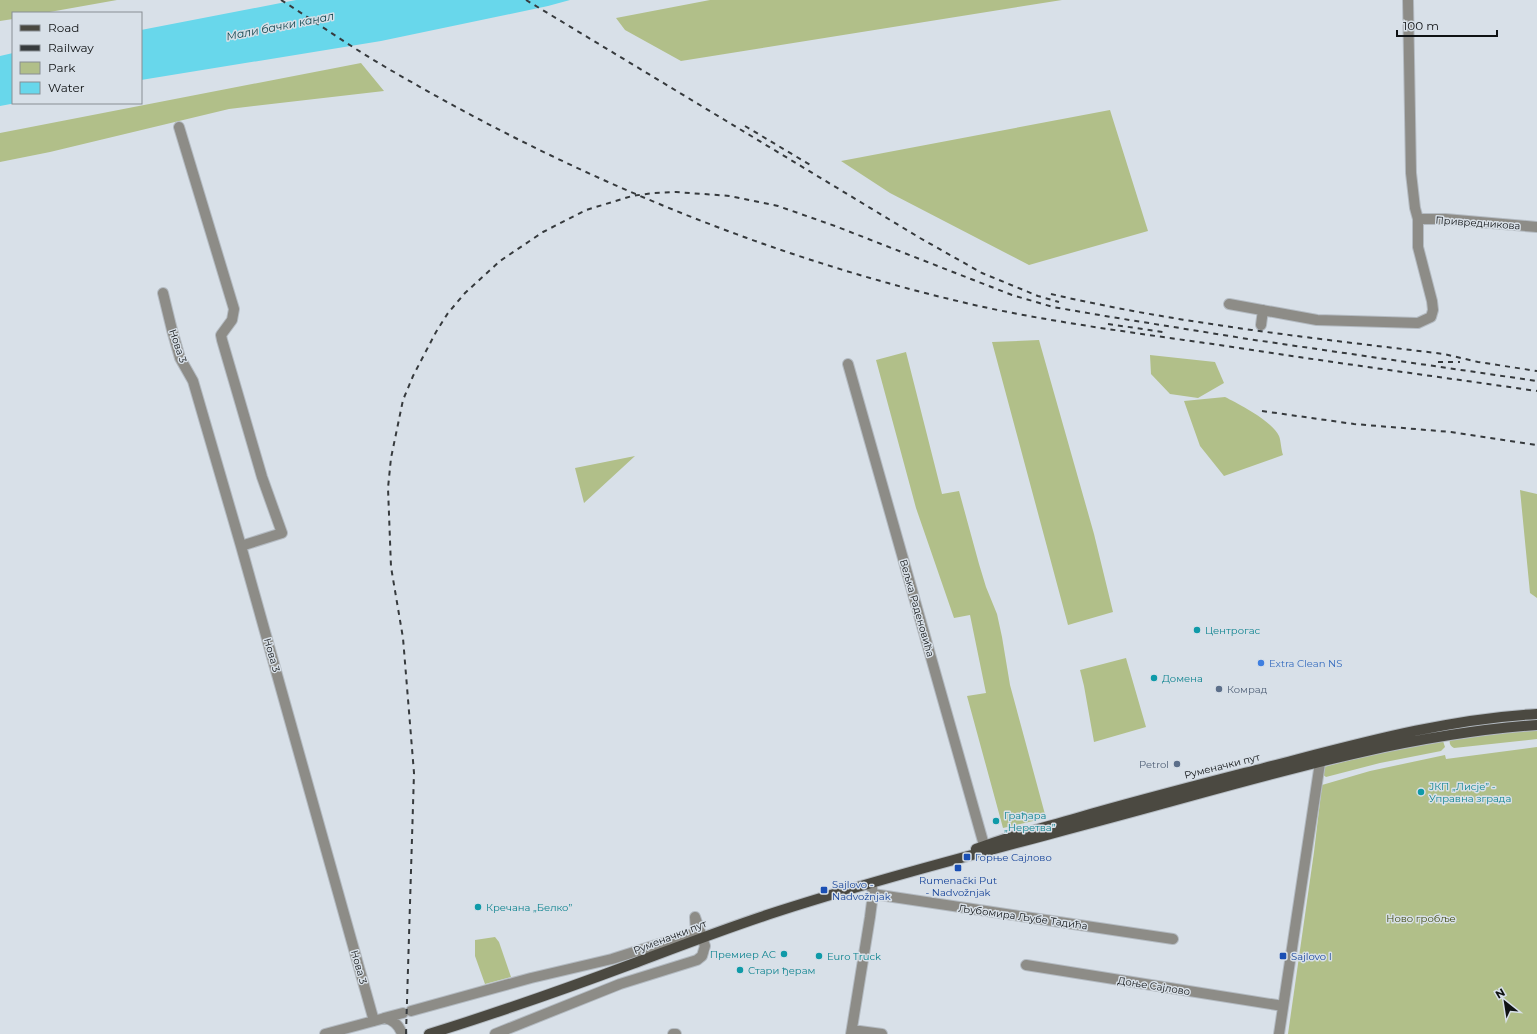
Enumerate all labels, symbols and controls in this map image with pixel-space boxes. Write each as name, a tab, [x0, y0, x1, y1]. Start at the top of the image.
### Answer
water label: Мали бачки канал	[225, 9, 335, 43]
legend	[12, 12, 142, 104]
scale bar	[1397, 12, 1497, 38]
text: 100 m	[1403, 18, 1439, 33]
text: Road	[48, 20, 79, 35]
text: Railway	[48, 40, 94, 55]
text: Park	[48, 60, 76, 75]
text: Water	[48, 80, 85, 95]
street label: Привредникова	[1435, 214, 1521, 232]
street label: Нова 3	[166, 327, 190, 365]
street label: Вељка Раденовића	[897, 558, 937, 658]
place label: Центрогас	[1205, 624, 1261, 637]
marker: Центрогас	[1192, 625, 1202, 635]
street label: Нова 3	[261, 637, 283, 674]
place label: Extra Clean NS	[1269, 657, 1342, 670]
marker: Extra Clean NS	[1256, 658, 1266, 668]
place label: Домена	[1162, 672, 1203, 685]
marker: Домена	[1149, 673, 1159, 683]
place label: Комрад	[1227, 683, 1268, 696]
marker: Комрад	[1214, 684, 1224, 694]
street label: Руменачки пут	[1183, 750, 1261, 782]
place label: Petrol	[1139, 758, 1169, 771]
marker: Petrol	[1172, 759, 1182, 769]
place label: ЈКП „Лисје” - Управна зграда	[1429, 780, 1511, 805]
marker: ЈКП „Лисје” - Управна зграда	[1416, 787, 1426, 797]
place label: Грађара „Неретва”	[1004, 809, 1056, 834]
marker: Грађара „Неретва”	[991, 816, 1001, 826]
place label: Горње Сајлово	[975, 851, 1052, 864]
marker: Горње Сајлово	[962, 852, 972, 862]
marker: Rumenački Put - Nadvožnjak	[953, 863, 963, 873]
place label: Rumenački Put - Nadvožnjak	[919, 874, 997, 899]
place label: Sajlovo - Nadvožnjak	[832, 878, 891, 903]
marker: Sajlovo - Nadvožnjak	[819, 885, 829, 895]
place label: Кречана „Белко”	[486, 901, 572, 914]
marker: Кречана „Белко”	[473, 902, 483, 912]
street label: Љубомира Љубе Тадића	[958, 902, 1088, 932]
park label: Ново гробље	[1386, 912, 1456, 925]
street label: Руменачки пут	[631, 917, 709, 957]
place label: Премиер АС	[710, 948, 776, 961]
street label: Нова 3	[348, 949, 370, 986]
marker: Премиер АС	[779, 949, 789, 959]
place label: Euro Truck	[827, 950, 881, 963]
place label: Sajlovo I	[1291, 950, 1332, 963]
marker: Euro Truck	[814, 951, 824, 961]
marker: Sajlovo I	[1278, 951, 1288, 961]
place label: Стари ђерам	[748, 964, 815, 977]
marker: Стари ђерам	[735, 965, 745, 975]
street label: Доње Сајлово	[1117, 974, 1191, 998]
north arrow	[1485, 982, 1525, 1022]
text: N	[1493, 985, 1507, 1002]

